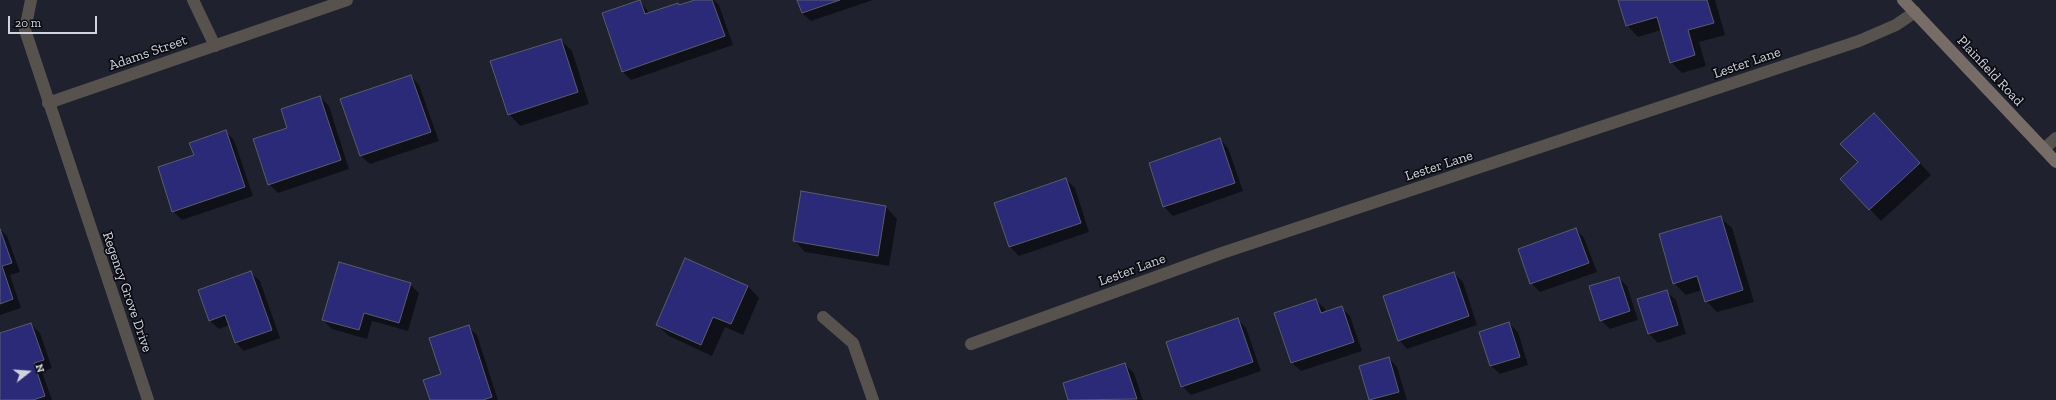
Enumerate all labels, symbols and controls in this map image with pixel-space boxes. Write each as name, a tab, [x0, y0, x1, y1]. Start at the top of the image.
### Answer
scale bar	[10, 8, 99, 34]
text: 20 m	[15, 16, 41, 30]
street label: Adams Street	[107, 32, 189, 74]
street label: Plainfield Road	[1953, 32, 2027, 110]
street label: Lester Lane	[1711, 44, 1783, 82]
street label: Lester Lane	[1403, 147, 1475, 185]
street label: Regency Grove Drive	[99, 230, 155, 354]
street label: Lester Lane	[1096, 250, 1168, 290]
north arrow	[8, 352, 48, 392]
text: N	[33, 362, 47, 374]

